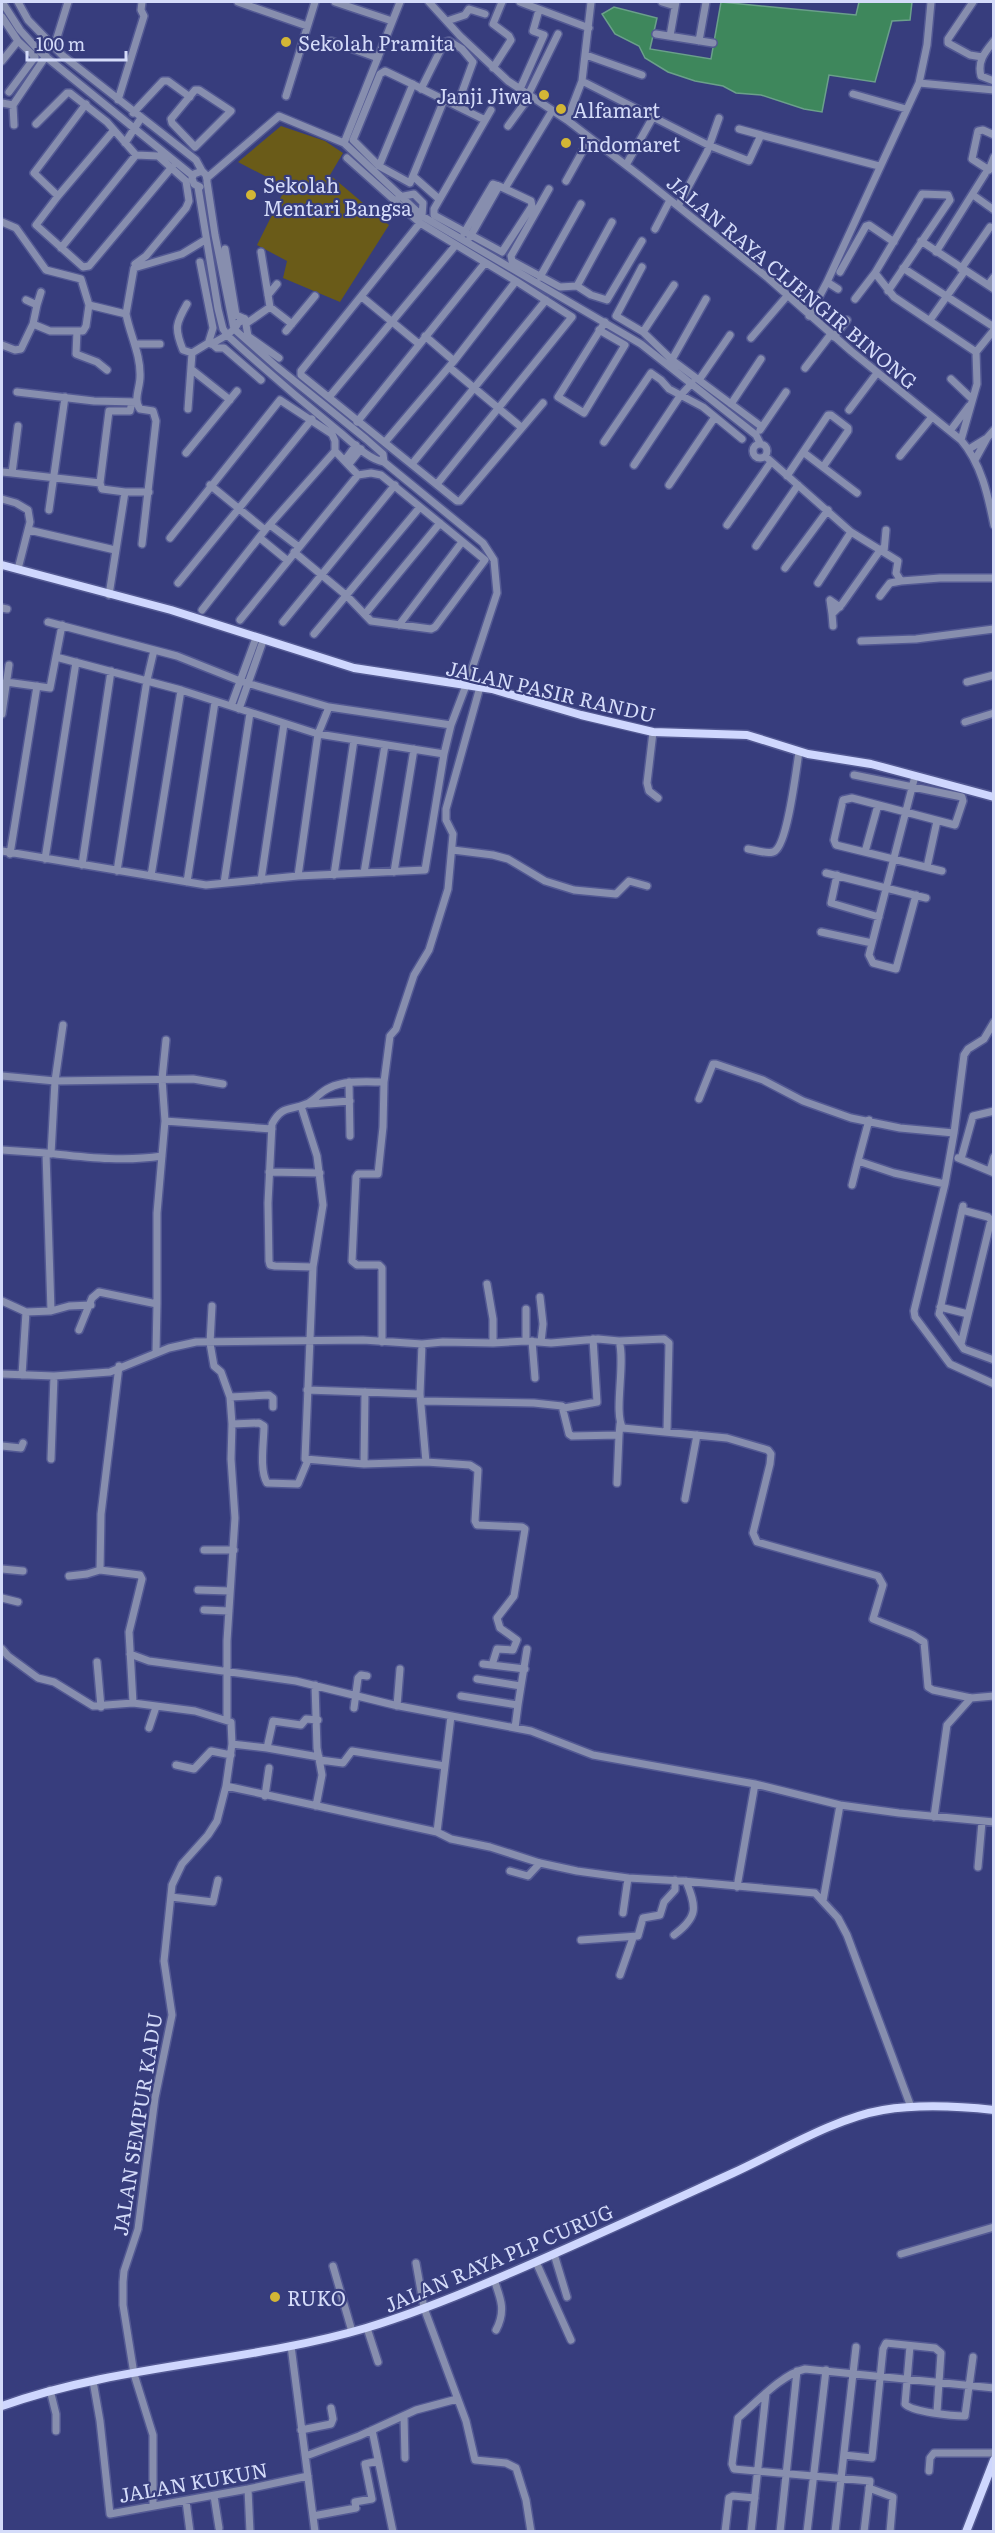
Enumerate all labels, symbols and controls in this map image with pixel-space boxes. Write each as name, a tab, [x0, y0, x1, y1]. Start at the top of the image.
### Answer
scale bar	[27, 24, 126, 62]
place label: Sekolah Pramita	[298, 27, 455, 57]
text: 100 m	[36, 30, 85, 57]
marker: Sekolah Pramita	[279, 35, 293, 49]
place label: Janji Jiwa	[436, 80, 532, 110]
marker: Janji Jiwa	[537, 88, 551, 102]
place label: Alfamart	[573, 94, 660, 124]
marker: Alfamart	[554, 102, 568, 116]
place label: Indomaret	[578, 128, 680, 158]
marker: Indomaret	[559, 136, 573, 150]
street label: JALAN RAYA CIJENGIR BINONG	[661, 167, 925, 395]
place label: Sekolah Mentari Bangsa	[263, 169, 412, 222]
marker: Sekolah Mentari Bangsa	[244, 188, 258, 202]
street label: JALAN PASIR RANDU	[443, 651, 659, 729]
street label: JALAN SEMPUR KADU	[104, 2010, 168, 2238]
street label: JALAN RAYA PLP CURUG	[379, 2195, 617, 2319]
place label: RUKO	[287, 2282, 346, 2312]
marker: RUKO	[268, 2290, 282, 2304]
street label: JALAN KUKUN	[116, 2453, 270, 2509]

